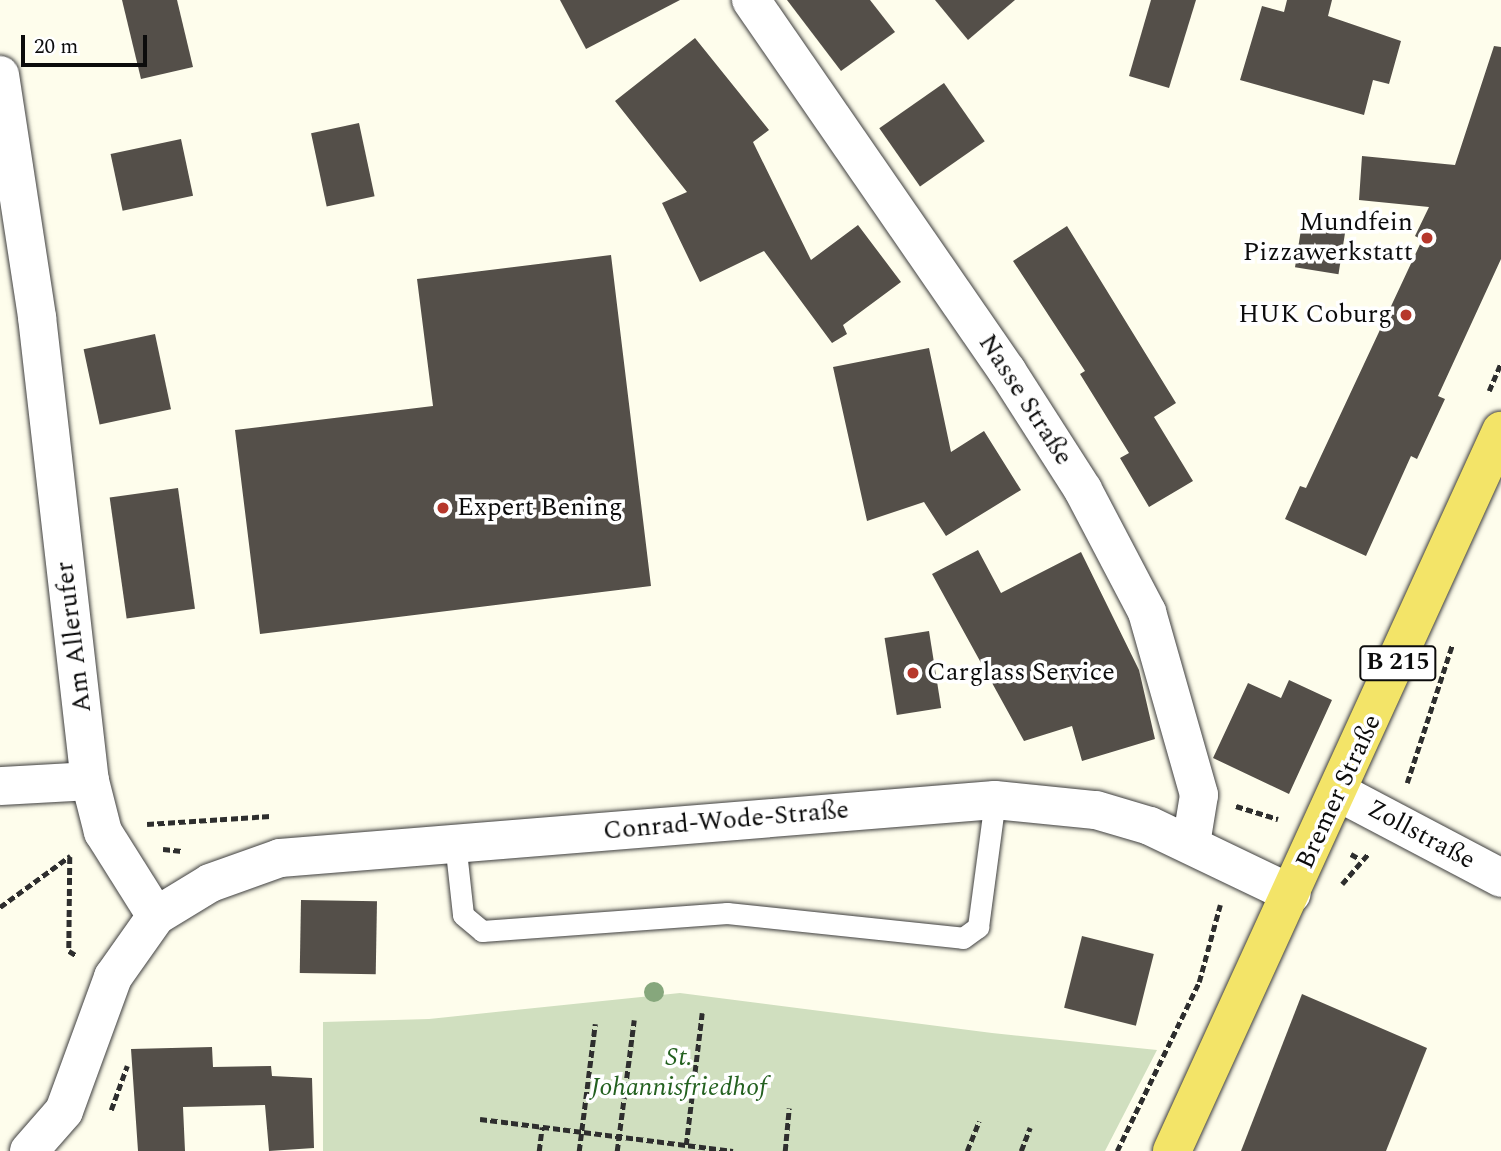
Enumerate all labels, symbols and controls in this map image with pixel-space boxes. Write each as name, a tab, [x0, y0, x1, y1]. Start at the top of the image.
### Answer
scale bar	[24, 21, 150, 65]
text: 20 m	[34, 31, 78, 63]
place label: Mundfein Pizzawerkstatt	[1243, 207, 1413, 268]
marker: Mundfein Pizzawerkstatt	[1419, 230, 1435, 246]
place label: HUK Coburg	[1238, 299, 1392, 331]
marker: HUK Coburg	[1398, 307, 1414, 323]
street label: Nasse Straße	[971, 329, 1079, 471]
place label: Expert Bening	[457, 492, 623, 524]
marker: Expert Bening	[435, 500, 451, 516]
street label: Am Allerufer	[49, 560, 99, 714]
road number: B 215	[1358, 642, 1438, 684]
place label: Carglass Service	[927, 657, 1115, 689]
marker: Carglass Service	[905, 665, 921, 681]
street label: Bremer Straße	[1290, 710, 1388, 874]
street label: Zollstraße	[1362, 794, 1480, 876]
street label: Conrad-Wode-Straße	[602, 795, 850, 847]
park label: St. Johannisfriedhof	[591, 1042, 767, 1104]

